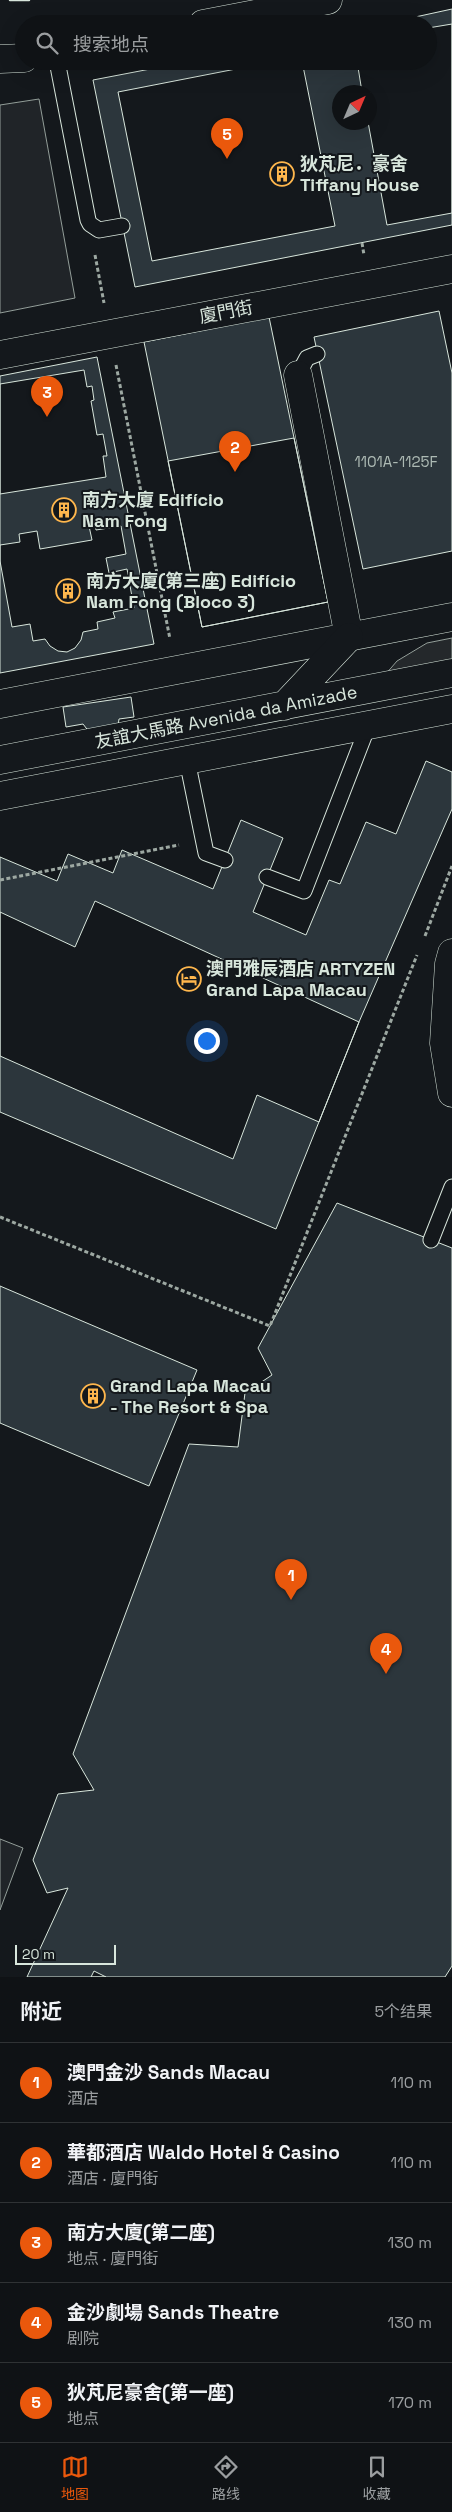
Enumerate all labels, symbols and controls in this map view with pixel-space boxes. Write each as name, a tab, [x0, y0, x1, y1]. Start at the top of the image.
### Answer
search box	[15, 15, 437, 70]
icon: search	[33, 29, 61, 57]
text: 搜索地点	[73, 32, 149, 57]
north arrow	[332, 85, 377, 130]
pin: 5	[211, 118, 243, 159]
place label: 狄芃尼．豪舍 Tiffany House	[300, 152, 419, 196]
building icon: 狄芃尼．豪舍 Tiffany House	[269, 161, 295, 187]
street label: 廈門街	[197, 295, 255, 328]
pin: 3	[31, 376, 63, 417]
pin: 2	[219, 431, 251, 472]
house number: 1101A-1125F	[354, 452, 438, 471]
place label: 南方大廈 Edifício Nam Fong	[82, 488, 224, 532]
building icon: 南方大廈 Edifício Nam Fong	[51, 497, 77, 523]
place label: 南方大廈(第三座) Edifício Nam Fong (Bloco 3)	[86, 569, 296, 613]
building icon: 南方大廈(第三座) Edifício Nam Fong (Bloco 3)	[55, 578, 81, 604]
street label: 友誼大馬路 Avenida da Amizade	[93, 680, 359, 753]
place label: 澳門雅辰酒店 ARTYZEN Grand Lapa Macau	[206, 957, 395, 1001]
hotel icon: 澳門雅辰酒店 ARTYZEN Grand Lapa Macau	[176, 966, 202, 992]
your location	[194, 1028, 220, 1054]
place label: Grand Lapa Macau - The Resort & Spa	[110, 1374, 271, 1418]
building icon: Grand Lapa Macau - The Resort & Spa	[80, 1383, 106, 1409]
pin: 1	[275, 1559, 307, 1600]
pin: 4	[370, 1633, 402, 1674]
scale bar	[15, 1942, 116, 1965]
text: 20 m	[22, 1945, 55, 1963]
text: 附近	[20, 1998, 62, 2025]
text: 5个结果	[374, 2001, 432, 2022]
text: 澳門金沙 Sands Macau	[67, 2060, 270, 2085]
text: 1	[32, 2072, 40, 2093]
text: 110 m	[390, 2072, 432, 2093]
text: 酒店	[67, 2088, 99, 2109]
text: 華都酒店 Waldo Hotel & Casino	[67, 2140, 340, 2165]
text: 2	[31, 2152, 41, 2173]
text: 110 m	[390, 2152, 432, 2173]
text: 酒店 · 廈門街	[67, 2168, 158, 2189]
text: 南方大廈(第二座)	[67, 2220, 215, 2245]
text: 3	[31, 2232, 41, 2253]
text: 130 m	[388, 2232, 432, 2253]
text: 地点 · 廈門街	[67, 2248, 158, 2269]
text: 金沙劇場 Sands Theatre	[67, 2300, 279, 2325]
text: 4	[31, 2312, 41, 2333]
text: 130 m	[388, 2312, 432, 2333]
text: 剧院	[67, 2328, 99, 2349]
text: 狄芃尼豪舍(第一座)	[67, 2380, 234, 2405]
text: 5	[31, 2392, 41, 2413]
text: 170 m	[388, 2392, 432, 2413]
text: 地点	[67, 2408, 99, 2429]
tab: 地图	[61, 2453, 89, 2503]
tab: 路线	[212, 2453, 240, 2503]
tab: 收藏	[363, 2453, 391, 2503]

